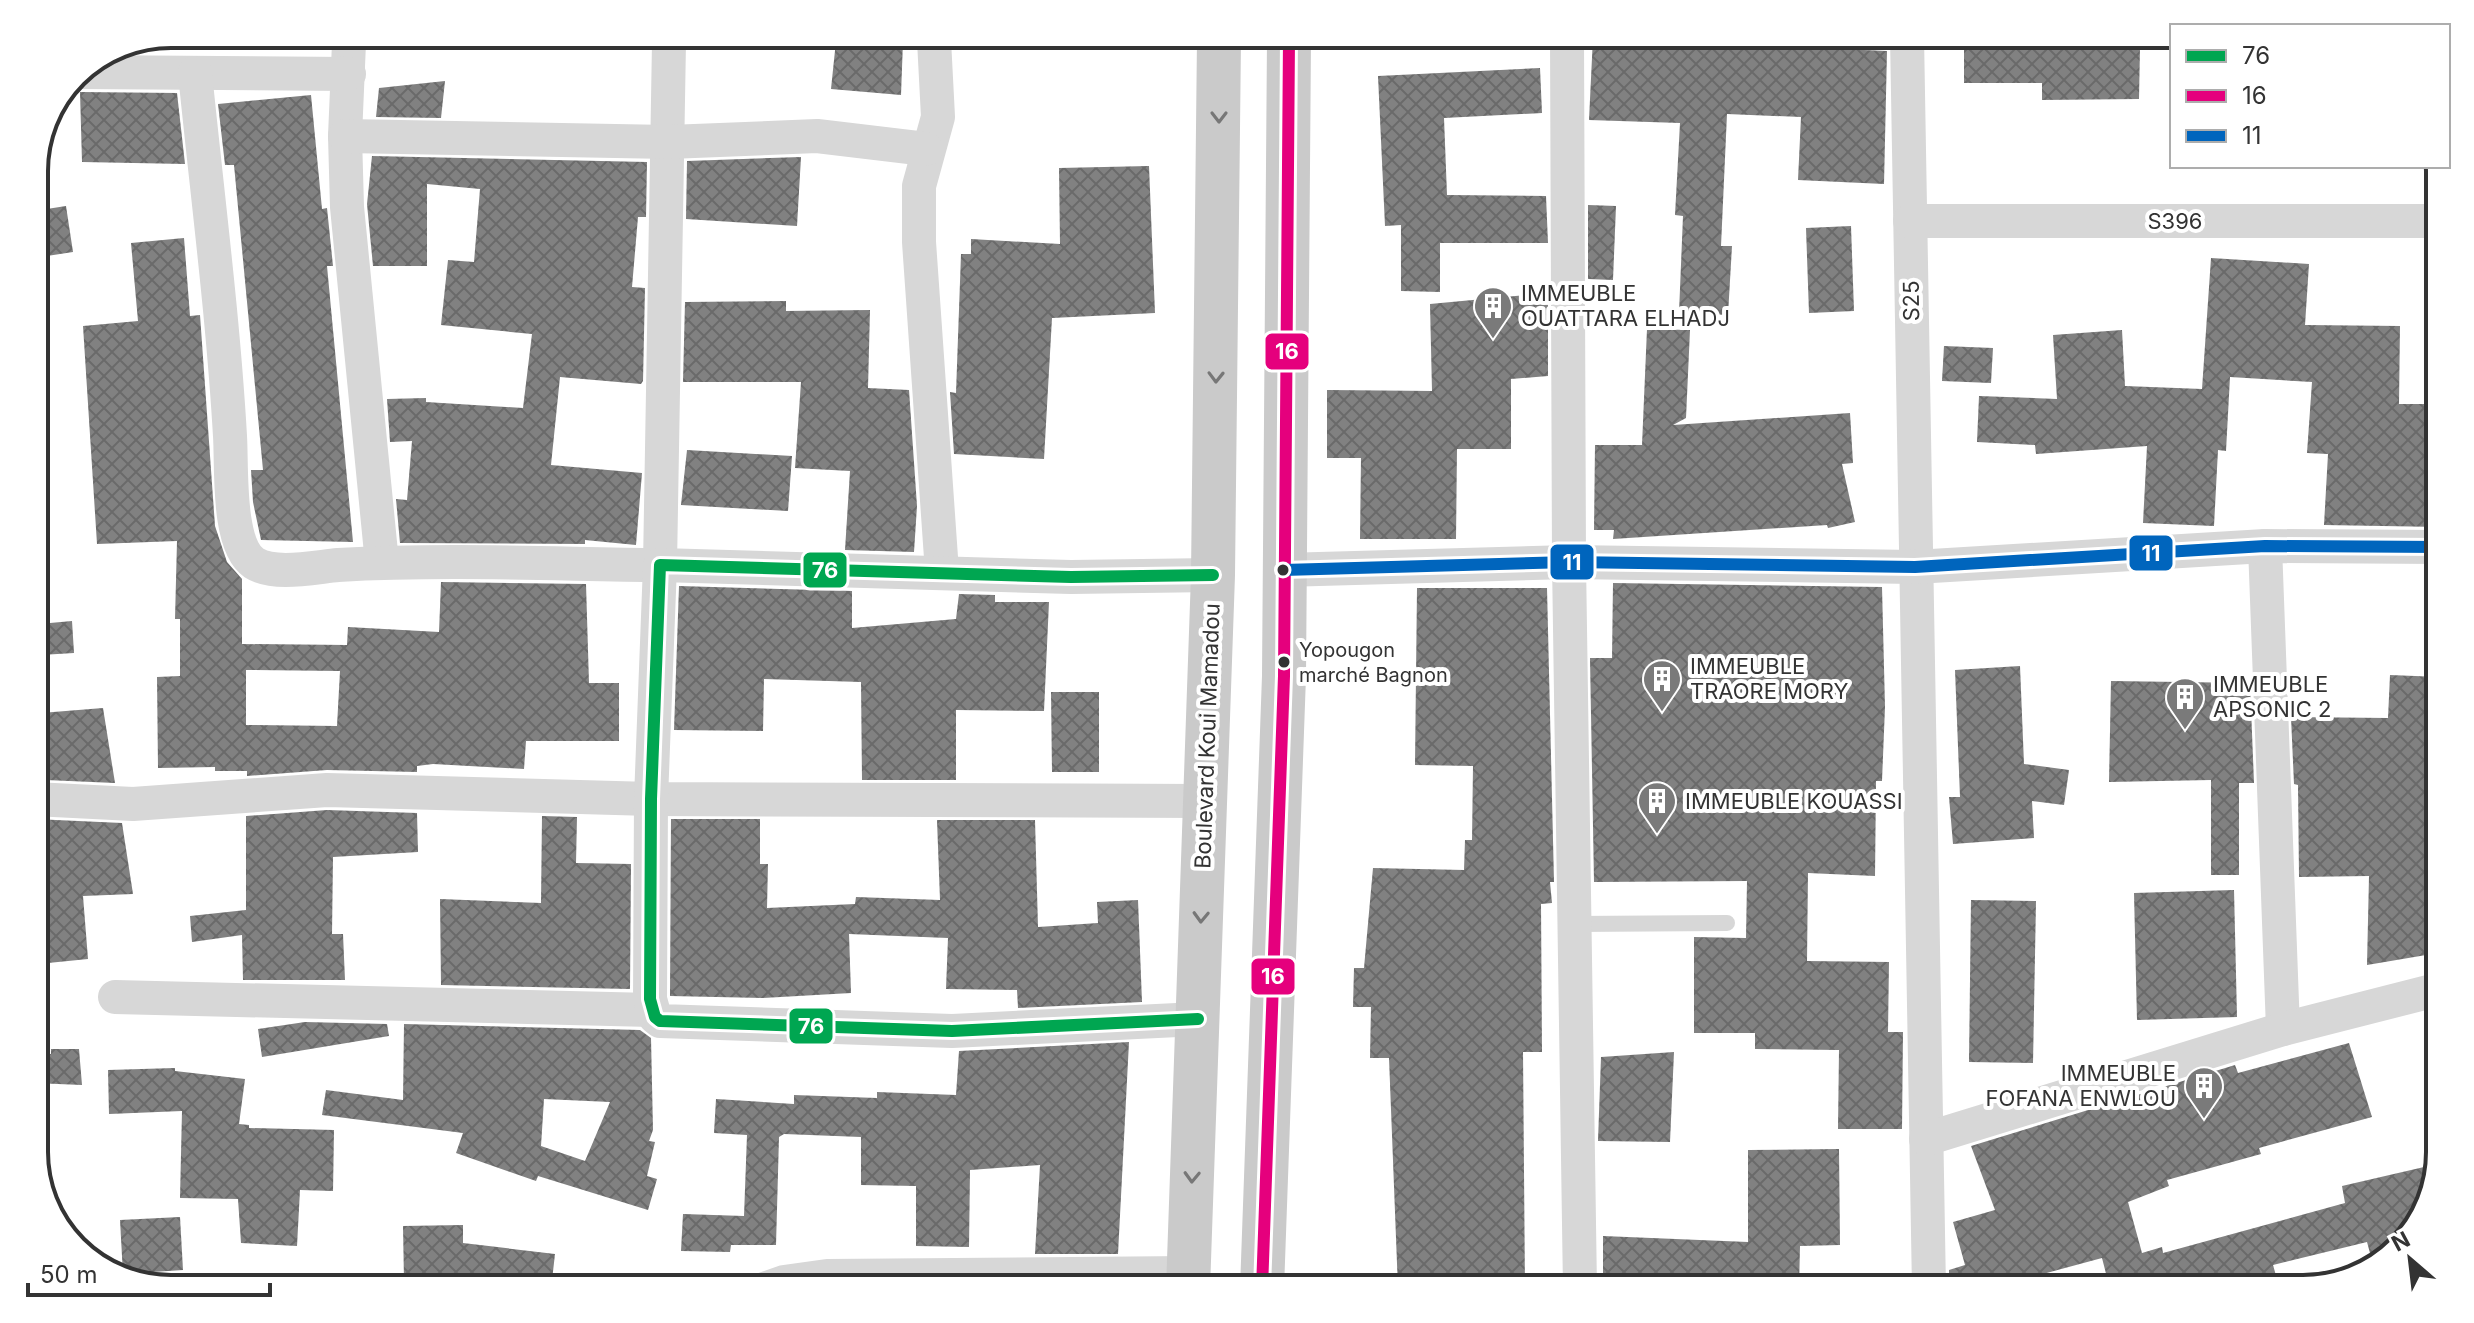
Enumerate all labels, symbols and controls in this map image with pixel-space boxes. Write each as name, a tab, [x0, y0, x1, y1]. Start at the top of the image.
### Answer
legend	[2170, 24, 2450, 168]
text: 76	[2242, 41, 2270, 70]
text: 16	[2242, 81, 2267, 110]
one-way arrow	[1210, 111, 1228, 124]
text: 11	[2242, 121, 2262, 150]
street label: S396	[2148, 208, 2203, 234]
place label: IMMEUBLE OUATTARA ELHADJ	[1521, 280, 1730, 331]
street label: S25	[1898, 280, 1924, 322]
building icon: IMMEUBLE OUATTARA ELHADJ	[1472, 285, 1514, 340]
line badge: 16	[1264, 332, 1310, 371]
text: 16	[1275, 338, 1299, 364]
one-way arrow	[1207, 371, 1225, 384]
line badge: 11	[2128, 534, 2174, 572]
text: 11	[2142, 540, 2160, 566]
line badge: 11	[1549, 543, 1595, 581]
text: 11	[1563, 549, 1581, 575]
line badge: 76	[802, 551, 848, 589]
text: 76	[812, 557, 838, 583]
unlabelled marker	[1275, 562, 1291, 578]
street label: Boulevard Koui Mamadou	[1189, 603, 1225, 869]
place label: Yopougon marché Bagnon	[1299, 638, 1448, 687]
place label: IMMEUBLE TRAORE MORY	[1690, 653, 1849, 704]
marker: Yopougon marché Bagnon	[1276, 654, 1292, 670]
building icon: IMMEUBLE TRAORE MORY	[1641, 658, 1683, 713]
place label: IMMEUBLE APSONIC 2	[2213, 671, 2331, 722]
building icon: IMMEUBLE APSONIC 2	[2164, 676, 2206, 731]
building icon: IMMEUBLE KOUASSI	[1636, 780, 1678, 835]
place label: IMMEUBLE KOUASSI	[1685, 788, 1903, 814]
one-way arrow	[1192, 911, 1209, 924]
line badge: 16	[1250, 957, 1296, 996]
text: 16	[1261, 963, 1285, 989]
line badge: 76	[788, 1007, 834, 1045]
text: 76	[798, 1013, 824, 1039]
place label: IMMEUBLE FOFANA ENWLOU	[1986, 1060, 2176, 1111]
building icon: IMMEUBLE FOFANA ENWLOU	[2183, 1065, 2225, 1120]
one-way arrow	[1183, 1171, 1200, 1184]
north arrow	[2370, 1219, 2450, 1299]
text: N	[2387, 1226, 2414, 1257]
scale bar	[28, 1247, 270, 1297]
text: 50 m	[40, 1260, 98, 1289]

